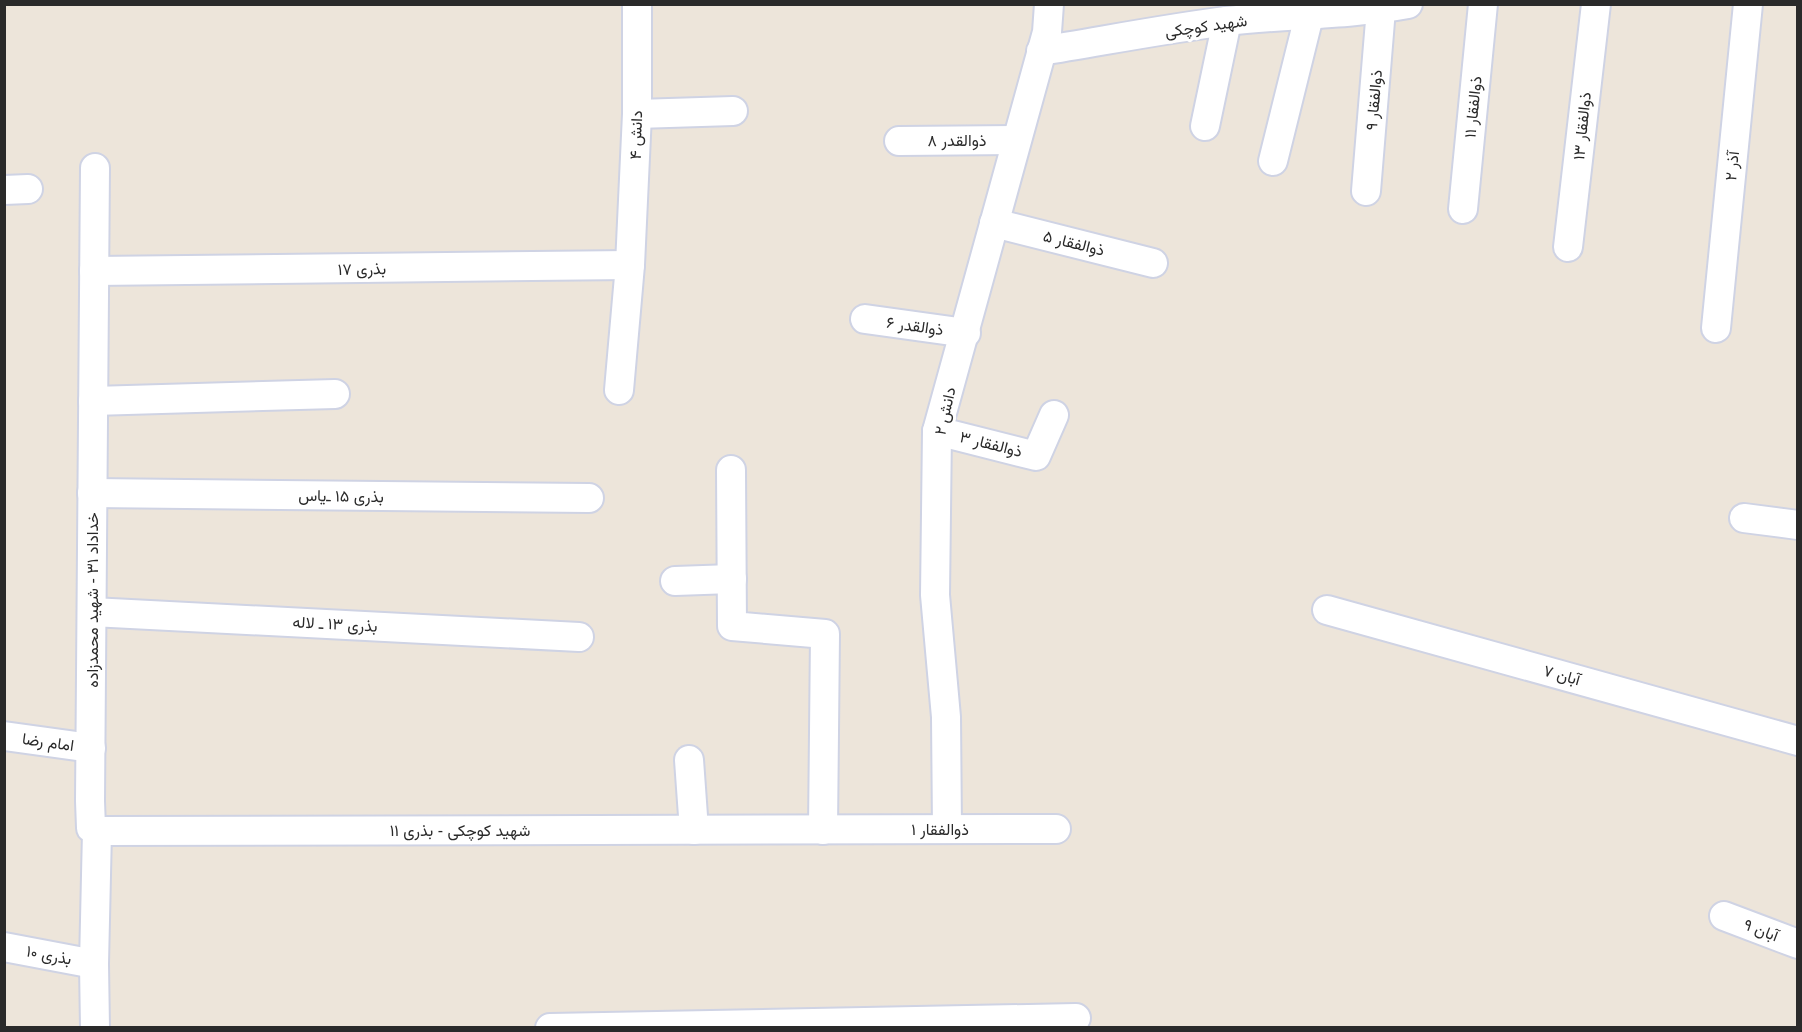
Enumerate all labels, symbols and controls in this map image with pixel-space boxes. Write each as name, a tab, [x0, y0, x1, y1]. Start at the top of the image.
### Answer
street label: شهید کوچکی	[1164, 12, 1249, 43]
street label: ذوالفقار ۹	[1363, 69, 1387, 131]
street label: ذوالفقار ۱۱	[1461, 75, 1487, 139]
street label: ذوالفقار ۱۳	[1570, 91, 1596, 161]
street label: دانش ۴	[627, 110, 647, 160]
street label: ذوالقدر ۸	[928, 132, 986, 151]
street label: آذر ۲	[1722, 149, 1744, 182]
street label: ذوالفقار ۵	[1041, 227, 1106, 261]
street label: بذری ۱۷	[338, 260, 386, 280]
street label: ذوالقدر ۶	[885, 314, 945, 340]
street label: دانش ۲	[931, 385, 961, 437]
street label: ذوالفقار ۳	[958, 428, 1024, 462]
street label: بذری ۱۵ ـ‌یاس	[298, 487, 384, 507]
street label: خداداد ۳۱ - شهید محمدزاده	[84, 512, 103, 688]
street label: بذری ۱۳ ـ لاله	[292, 613, 378, 637]
street label: آبان ۷	[1541, 662, 1584, 690]
street label: امام رضا	[21, 730, 75, 756]
street label: ذوالفقار ۱	[911, 821, 969, 840]
street label: شهید کوچکی - بذری ۱۱	[390, 822, 530, 842]
street label: آبان ۹	[1741, 916, 1782, 946]
street label: بذری ۱۰	[25, 942, 73, 970]

